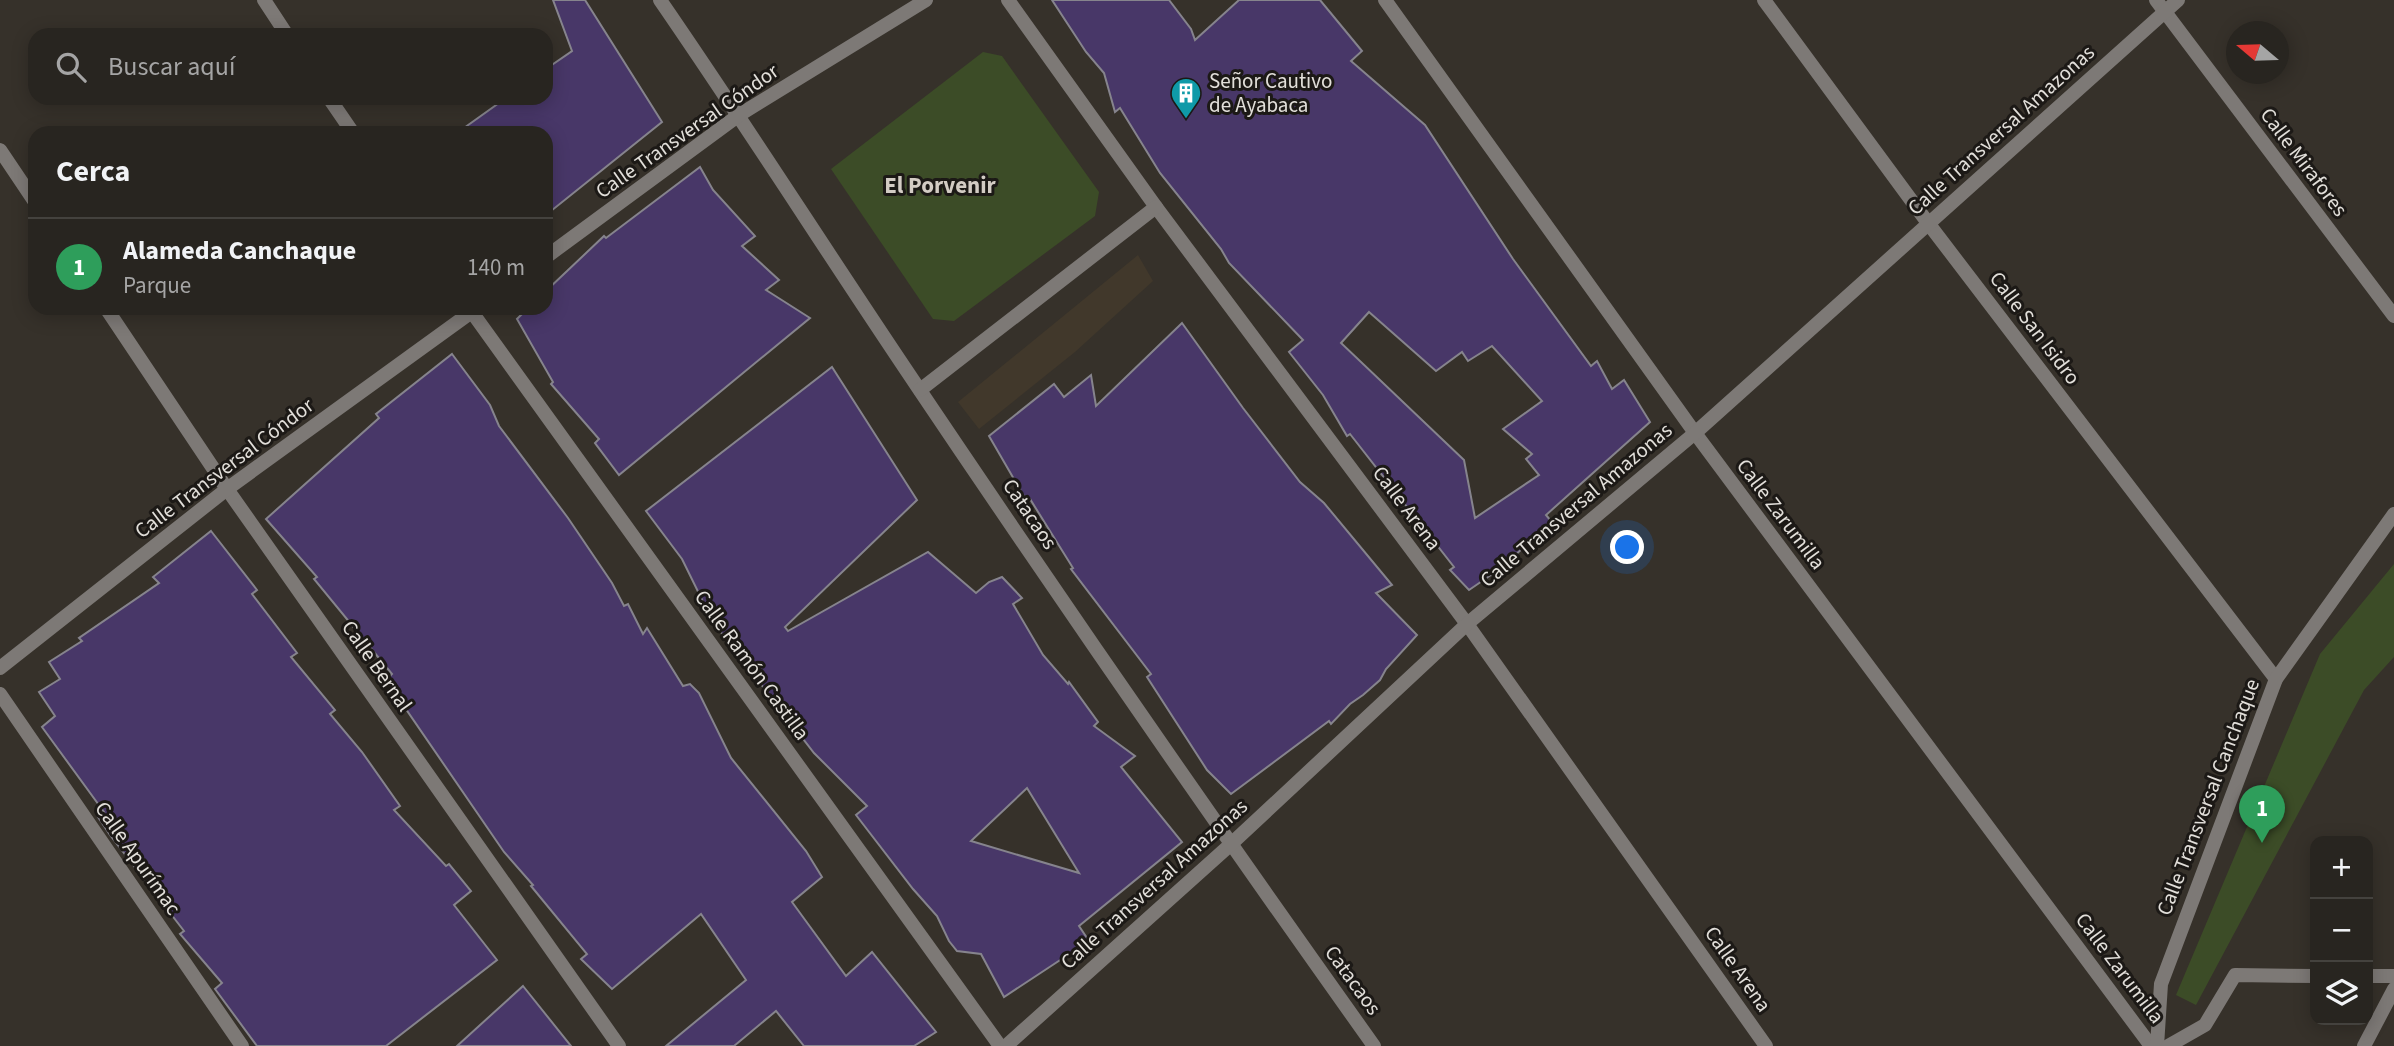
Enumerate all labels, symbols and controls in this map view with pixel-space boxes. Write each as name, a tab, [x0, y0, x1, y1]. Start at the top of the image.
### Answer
north arrow	[2226, 21, 2289, 84]
search box	[28, 28, 553, 105]
street label: Calle Transversal Amazonas	[1901, 38, 2101, 222]
icon: search	[52, 48, 90, 86]
text: Buscar aquí	[108, 48, 235, 85]
street label: Calle Transversal Cóndor	[589, 56, 785, 206]
place label: Señor Cautivo de Ayabaca	[1209, 66, 1332, 120]
building icon: Señor Cautivo de Ayabaca	[1169, 76, 1203, 120]
street label: Calle Mirafores	[2253, 101, 2355, 223]
text: Cerca	[56, 150, 130, 193]
district label: El Porvenir	[884, 169, 997, 202]
text: Alameda Canchaque	[123, 232, 356, 269]
text: 1	[73, 251, 85, 284]
text: 140 m	[467, 251, 525, 284]
street label: Calle San Isidro	[1982, 265, 2088, 391]
text: Parque	[123, 269, 191, 302]
street label: Calle Transversal Cóndor	[128, 390, 320, 545]
street label: Calle Transversal Amazonas	[1473, 415, 1679, 594]
street label: Calle Zarumilla	[1729, 452, 1833, 576]
street label: Calle Arena	[1365, 459, 1449, 557]
street label: Catacaos	[995, 473, 1065, 556]
your location	[1610, 530, 1644, 564]
street label: Calle Ramón Castilla	[687, 584, 817, 746]
street label: Calle Bernal	[334, 614, 420, 718]
street label: Calle Transversal Canchaque	[2149, 674, 2267, 920]
pin: 1	[2239, 785, 2285, 843]
street label: Calle Transversal Amazonas	[1054, 792, 1254, 976]
street label: Calle Apurímac	[88, 795, 189, 921]
map controls	[2310, 836, 2373, 1025]
button: +	[2310, 836, 2373, 899]
button: −	[2310, 899, 2373, 962]
street label: Calle Zarumilla	[2068, 906, 2172, 1030]
street label: Calle Arena	[1697, 920, 1779, 1018]
street label: Catacaos	[1317, 939, 1389, 1021]
button: layers	[2310, 962, 2373, 1025]

